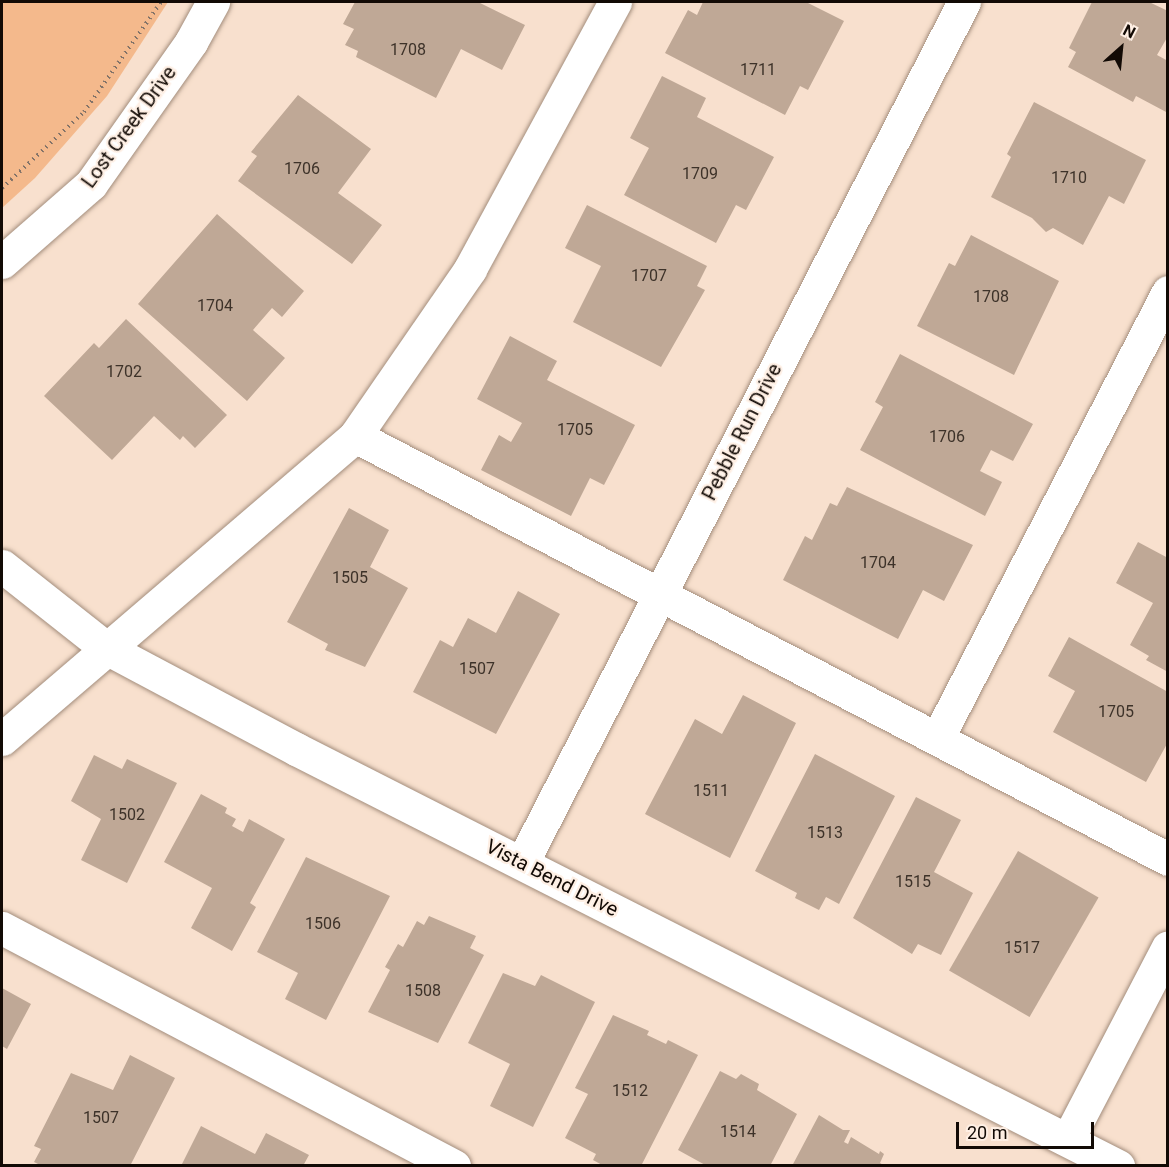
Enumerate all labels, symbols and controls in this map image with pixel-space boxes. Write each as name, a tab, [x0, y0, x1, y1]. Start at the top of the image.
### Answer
north arrow	[1091, 18, 1151, 78]
text: N	[1120, 20, 1139, 43]
house number: 1708	[390, 40, 426, 60]
house number: 1711	[740, 60, 776, 80]
street label: Lost Creek Drive	[77, 61, 181, 193]
house number: 1706	[284, 159, 320, 179]
house number: 1709	[682, 164, 718, 184]
house number: 1710	[1051, 168, 1087, 188]
house number: 1707	[631, 266, 667, 286]
house number: 1708	[973, 287, 1009, 307]
house number: 1704	[197, 296, 233, 316]
street label: Pebble Run Drive	[697, 360, 787, 504]
house number: 1702	[106, 362, 142, 382]
house number: 1705	[557, 420, 593, 440]
house number: 1706	[929, 427, 965, 447]
house number: 1704	[860, 553, 896, 573]
house number: 1505	[332, 568, 368, 588]
house number: 1507	[459, 659, 495, 679]
house number: 1705	[1098, 702, 1134, 722]
house number: 1511	[693, 781, 729, 801]
house number: 1502	[109, 805, 145, 825]
house number: 1513	[807, 823, 843, 843]
street label: Vista Bend Drive	[482, 834, 622, 922]
house number: 1515	[895, 872, 931, 892]
house number: 1506	[305, 914, 341, 934]
house number: 1517	[1004, 938, 1040, 958]
house number: 1508	[405, 981, 441, 1001]
house number: 1512	[612, 1081, 648, 1101]
house number: 1507	[83, 1108, 119, 1128]
scale bar	[959, 1110, 1097, 1148]
house number: 1514	[720, 1122, 756, 1142]
text: 20 m	[967, 1122, 1007, 1143]

